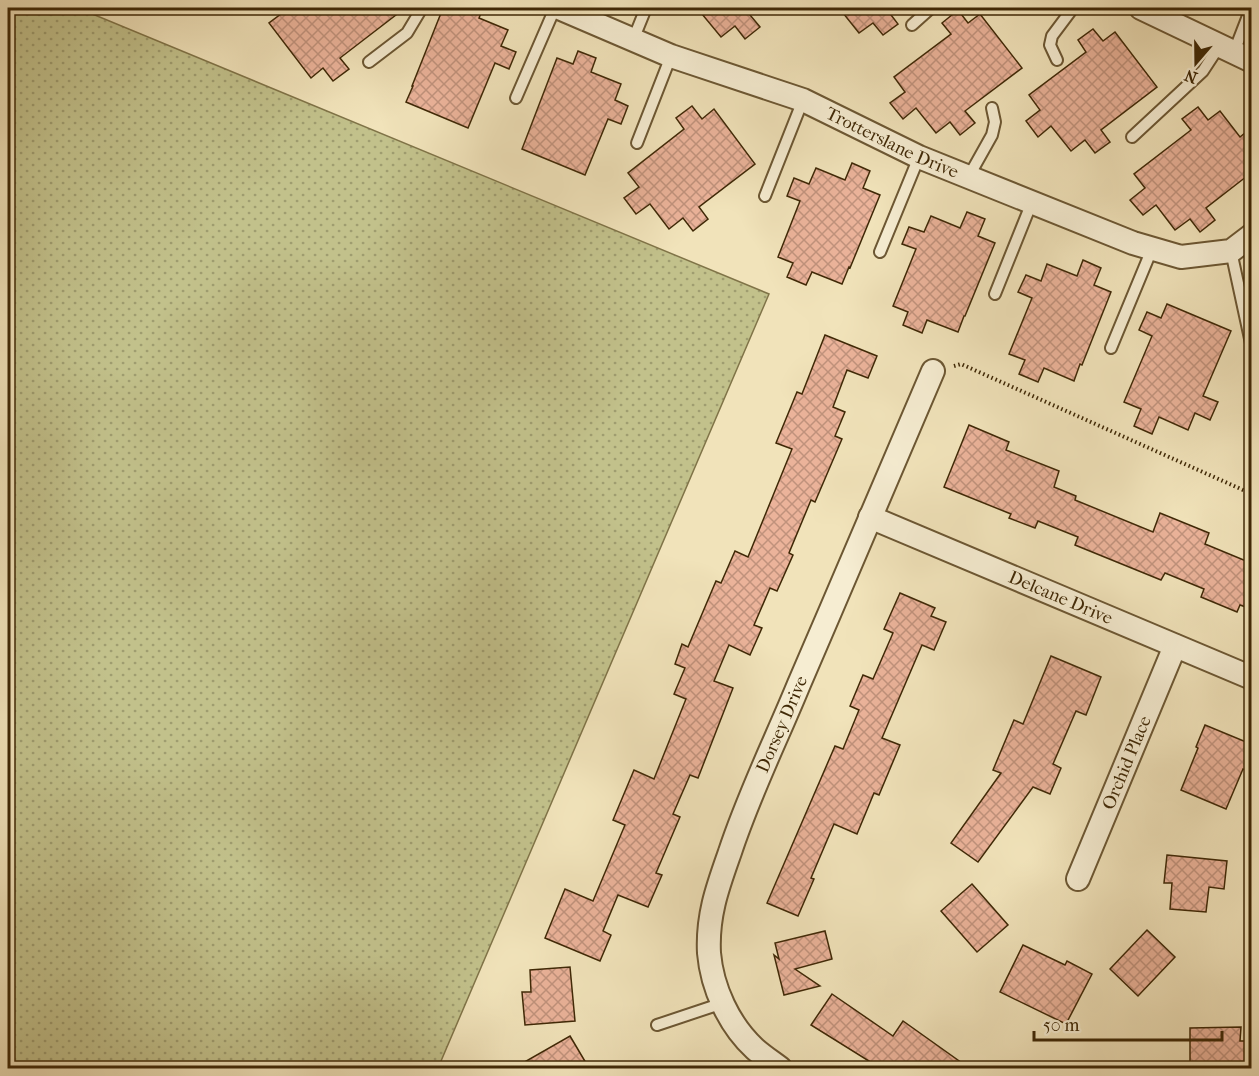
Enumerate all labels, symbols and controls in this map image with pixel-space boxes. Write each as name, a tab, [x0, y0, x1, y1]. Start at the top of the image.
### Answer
north arrow	[1166, 33, 1226, 93]
text: N	[1181, 65, 1200, 88]
street label: Trotterslane Drive	[822, 103, 962, 183]
street label: Delcane Drive	[1005, 567, 1116, 629]
street label: Dorsey Drive	[752, 673, 812, 776]
street label: Orchid Place	[1098, 713, 1156, 813]
scale bar	[1034, 1004, 1222, 1042]
text: 50 m	[1043, 1015, 1080, 1036]

